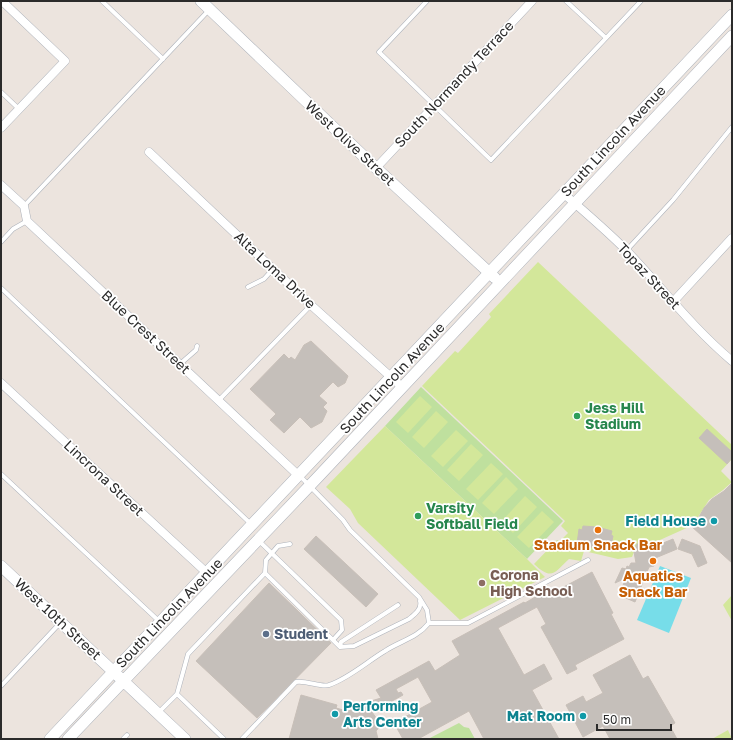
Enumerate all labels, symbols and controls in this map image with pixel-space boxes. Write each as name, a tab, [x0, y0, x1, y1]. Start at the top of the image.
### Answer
street label: South Normandy Terrace	[391, 17, 517, 150]
street label: South Lincoln Avenue	[557, 82, 669, 200]
street label: West Olive Street	[302, 97, 399, 189]
street label: Alta Loma Drive	[231, 228, 320, 312]
street label: Topaz Street	[614, 239, 684, 312]
street label: Blue Crest Street	[99, 286, 194, 377]
street label: South Lincoln Avenue	[336, 319, 448, 437]
place label: Jess Hill Stadium	[585, 399, 645, 432]
marker: Jess Hill Stadium	[572, 411, 582, 421]
street label: Lincrona Street	[61, 436, 148, 519]
place label: Varsity Softball Field	[426, 499, 518, 532]
marker: Varsity Softball Field	[413, 511, 423, 521]
place label: Field House	[625, 512, 706, 529]
marker: Field House	[709, 516, 719, 526]
marker: Stadium Snack Bar	[593, 525, 603, 535]
place label: Stadium Snack Bar	[534, 536, 663, 553]
street label: South Lincoln Avenue	[112, 554, 225, 671]
marker: Aquatics Snack Bar	[648, 556, 658, 566]
place label: Corona High School	[490, 566, 573, 599]
place label: Aquatics Snack Bar	[618, 567, 688, 600]
street label: West 10th Street	[12, 574, 105, 663]
marker: Corona High School	[477, 578, 487, 588]
place label: Student	[274, 625, 329, 642]
marker: Student	[261, 629, 271, 639]
place label: Performing Arts Center	[343, 697, 422, 730]
scale bar	[597, 706, 671, 732]
place label: Mat Room	[507, 707, 575, 724]
marker: Performing Arts Center	[330, 709, 340, 719]
marker: Mat Room	[578, 711, 588, 721]
text: 50 m	[603, 712, 631, 727]

